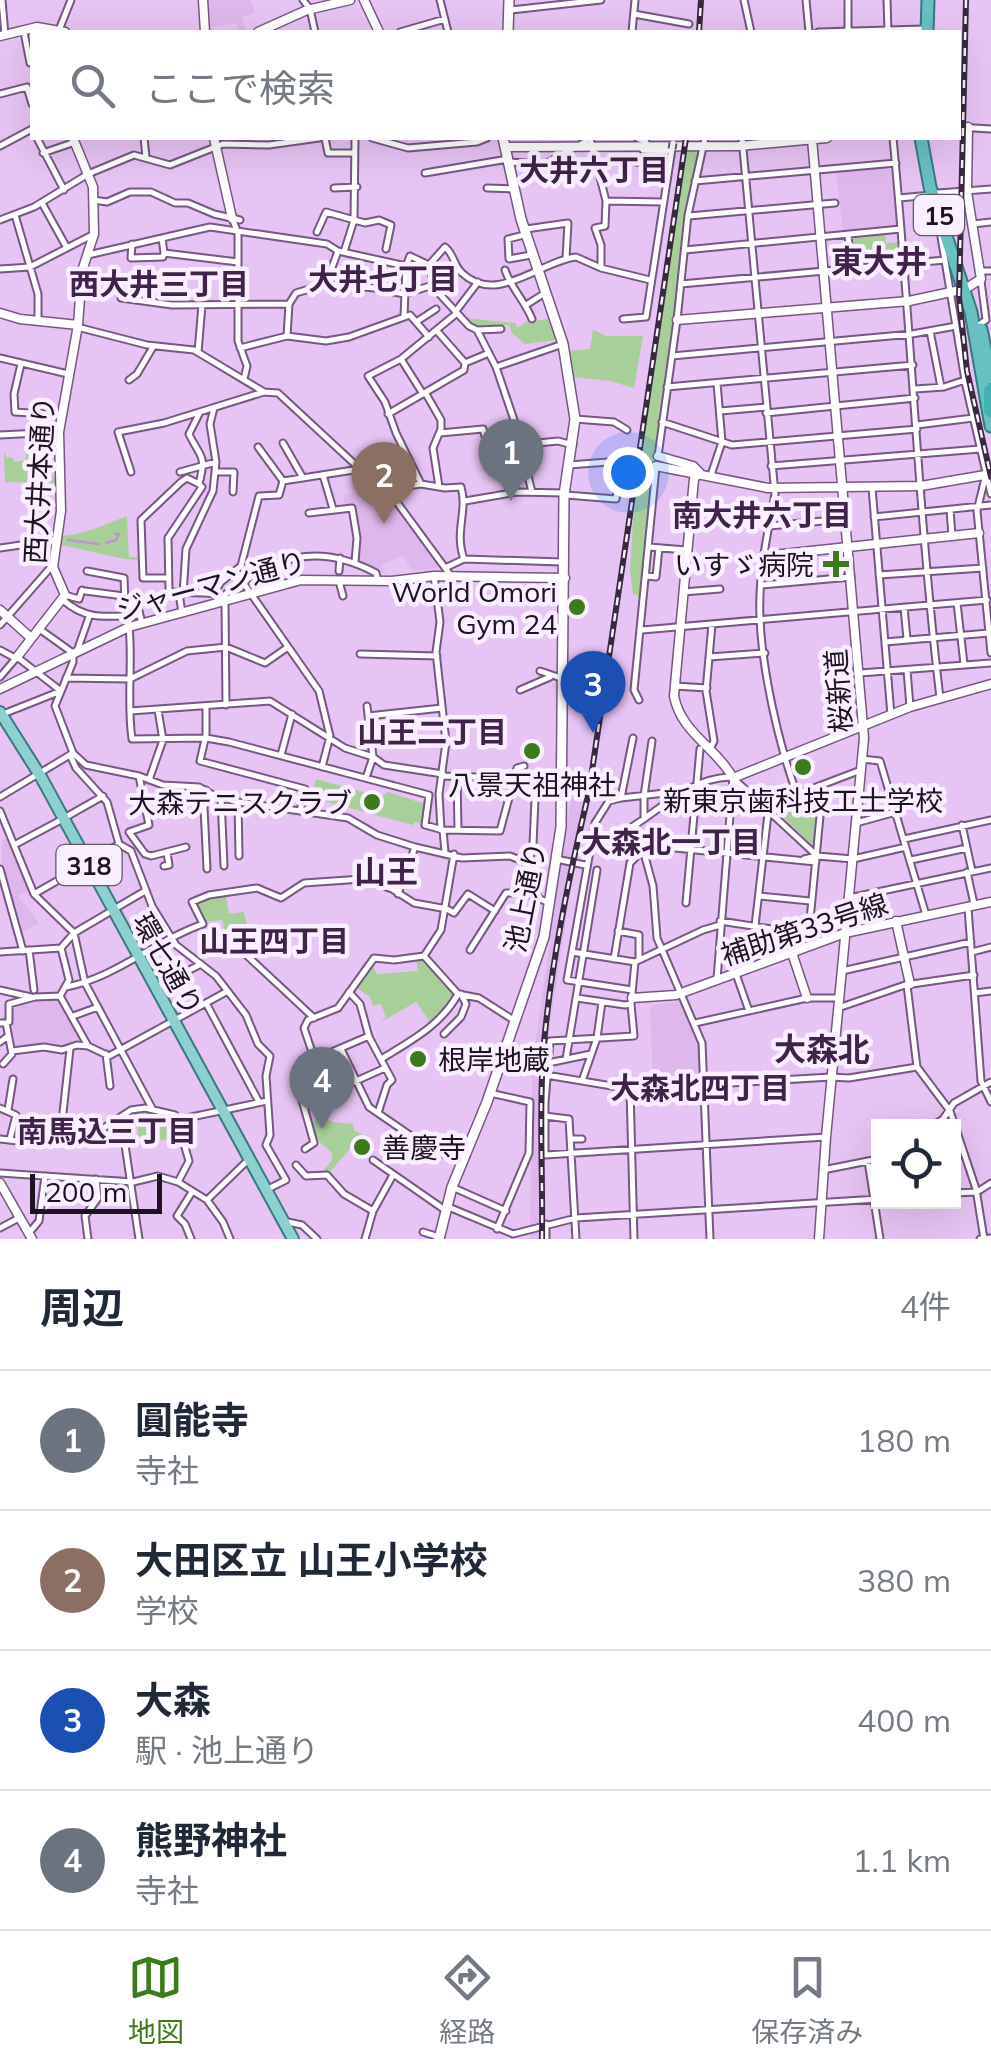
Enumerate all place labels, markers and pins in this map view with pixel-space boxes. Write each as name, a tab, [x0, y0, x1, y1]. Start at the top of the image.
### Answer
pin: 1	[478, 418, 544, 501]
pin: 2	[352, 442, 416, 524]
place label: いすゞ病院	[674, 547, 814, 582]
marker: いすゞ病院	[823, 551, 849, 577]
place label: World Omori Gym 24	[392, 574, 557, 641]
marker: World Omori Gym 24	[566, 596, 588, 618]
pin: 3	[560, 650, 626, 733]
marker: 八景天祖神社	[521, 740, 543, 762]
marker: 新東京歯科技工士学校	[792, 756, 814, 778]
place label: 八景天祖神社	[448, 767, 616, 802]
place label: 新東京歯科技工士学校	[663, 783, 943, 818]
place label: 大森テニスクラブ	[128, 785, 352, 820]
marker: 大森テニスクラブ	[361, 791, 383, 813]
place label: 根岸地蔵	[438, 1042, 550, 1077]
pin: 4	[290, 1046, 354, 1129]
marker: 根岸地蔵	[407, 1048, 429, 1070]
place label: 善慶寺	[382, 1130, 466, 1165]
marker: 善慶寺	[351, 1136, 373, 1158]

